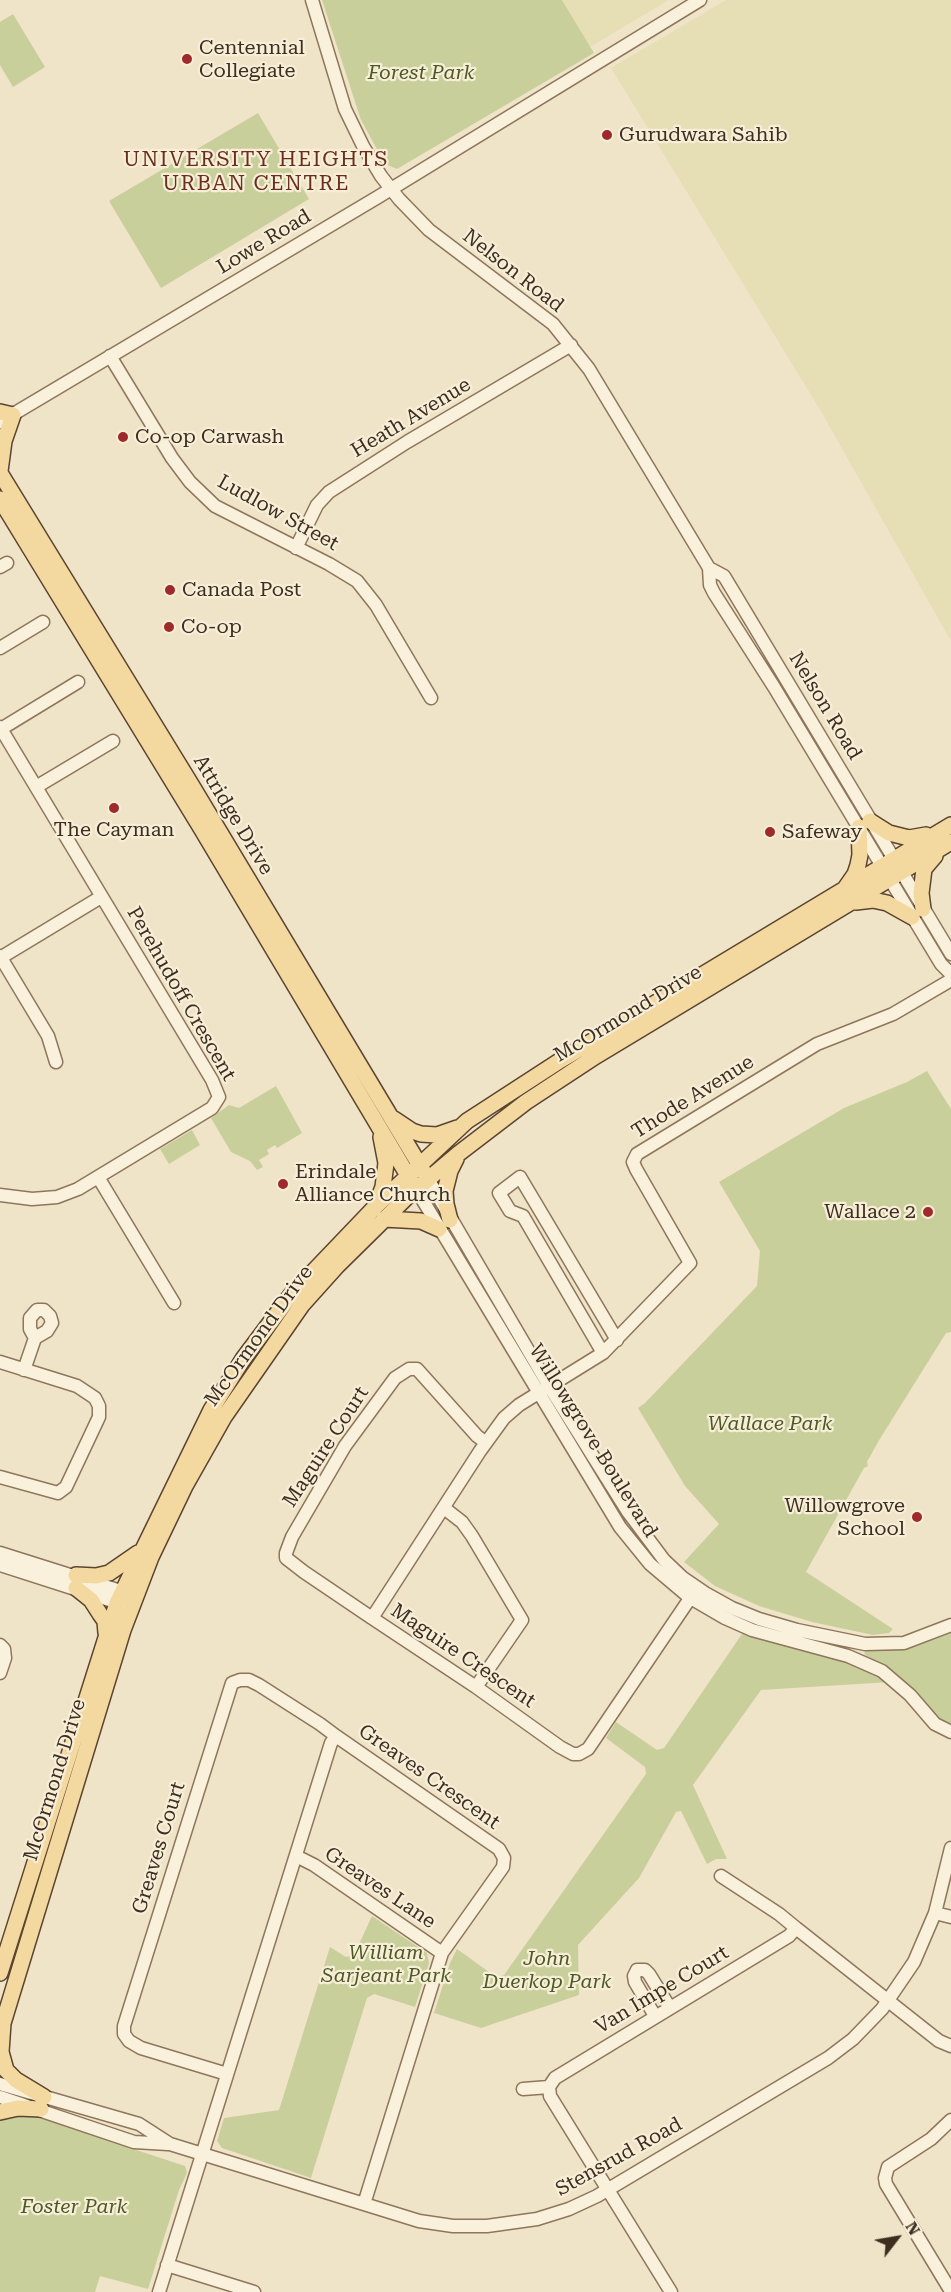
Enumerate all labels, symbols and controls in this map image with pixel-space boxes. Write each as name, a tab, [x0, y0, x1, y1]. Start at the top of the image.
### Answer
place label: Centennial Collegiate	[199, 36, 305, 83]
marker: Centennial Collegiate	[180, 52, 194, 66]
park label: Forest Park	[368, 61, 474, 85]
place label: Gurudwara Sahib	[619, 123, 788, 147]
marker: Gurudwara Sahib	[600, 128, 614, 142]
district label: UNIVERSITY HEIGHTS URBAN CENTRE	[123, 147, 389, 197]
street label: Lowe Road	[213, 204, 315, 280]
street label: Nelson Road	[458, 224, 568, 318]
street label: Heath Avenue	[347, 373, 475, 463]
place label: Co-op Carwash	[135, 425, 284, 449]
marker: Co-op Carwash	[116, 430, 130, 444]
street label: Ludlow Street	[213, 470, 343, 556]
place label: Canada Post	[182, 578, 301, 602]
marker: Canada Post	[163, 583, 177, 597]
place label: Co-op	[181, 615, 242, 639]
marker: Co-op	[162, 620, 176, 634]
street label: Nelson Road	[783, 648, 867, 764]
street label: Attridge Drive	[188, 751, 278, 879]
marker: The Cayman	[107, 801, 121, 815]
place label: The Cayman	[54, 818, 174, 842]
place label: Safeway	[782, 820, 862, 844]
marker: Safeway	[763, 825, 777, 839]
street label: Perehudoff Crescent	[121, 903, 241, 1085]
street label: McOrmond Drive	[550, 960, 706, 1068]
street label: Thode Avenue	[628, 1050, 758, 1144]
place label: Erindale Alliance Church	[295, 1160, 451, 1207]
marker: Erindale Alliance Church	[276, 1177, 290, 1191]
place label: Wallace 2	[824, 1200, 916, 1224]
marker: Wallace 2	[921, 1205, 935, 1219]
street label: McOrmond Drive	[200, 1261, 318, 1411]
street label: Willowgrove Boulevard	[524, 1340, 662, 1542]
street label: Maguire Court	[278, 1382, 374, 1512]
park label: Wallace Park	[708, 1412, 832, 1436]
place label: Willowgrove School	[784, 1494, 905, 1541]
marker: Willowgrove School	[910, 1510, 924, 1524]
street label: Maguire Crescent	[386, 1599, 540, 1713]
street label: McOrmond Drive	[19, 1696, 91, 1864]
street label: Greaves Crescent	[354, 1719, 504, 1835]
street label: Greaves Court	[128, 1779, 190, 1917]
street label: Greaves Lane	[320, 1842, 440, 1934]
park label: William Sarjeant Park	[321, 1941, 451, 1988]
street label: Van Impe Court	[591, 1941, 733, 2039]
park label: John Duerkop Park	[483, 1947, 611, 1994]
street label: Stensrud Road	[552, 2112, 686, 2202]
park label: Foster Park	[21, 2195, 127, 2219]
north arrow	[867, 2208, 927, 2268]
text: N	[902, 2218, 924, 2239]

